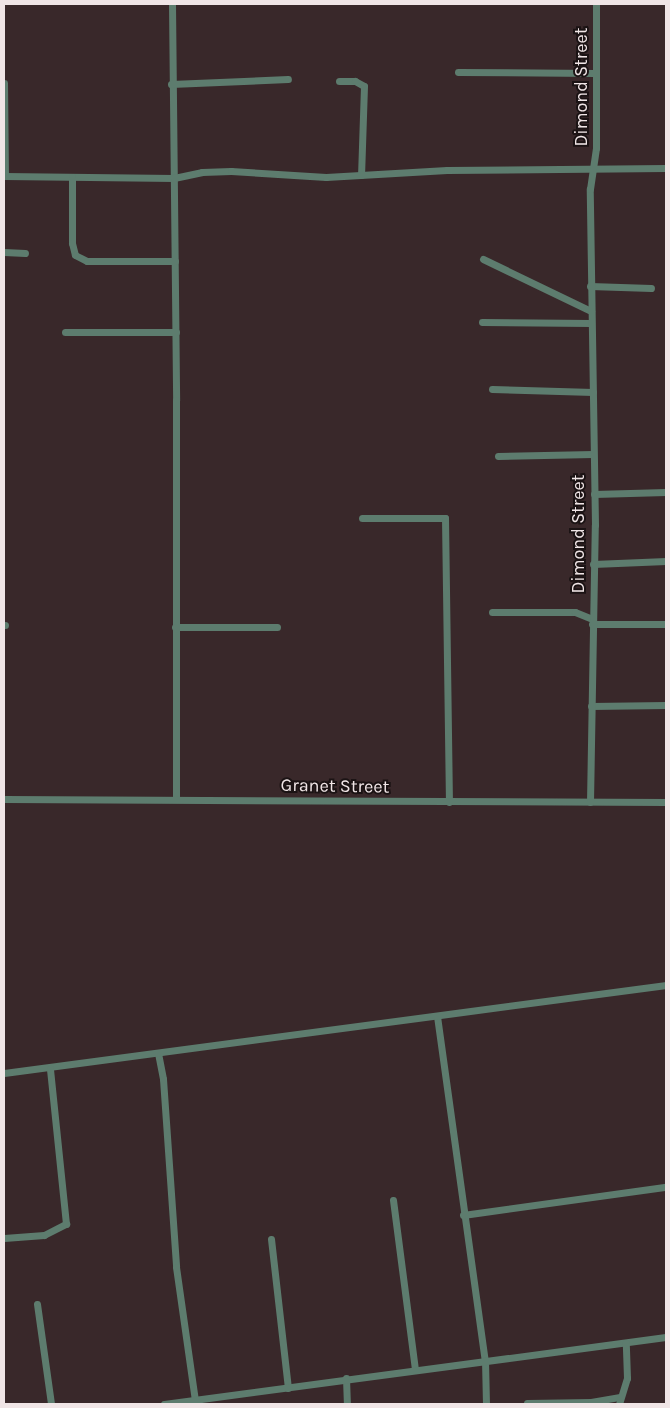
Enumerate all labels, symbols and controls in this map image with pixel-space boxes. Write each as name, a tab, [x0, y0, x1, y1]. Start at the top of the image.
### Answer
street label: Dimond Street	[570, 27, 592, 147]
street label: Dimond Street	[567, 474, 589, 594]
street label: Granet Street	[281, 774, 389, 798]

